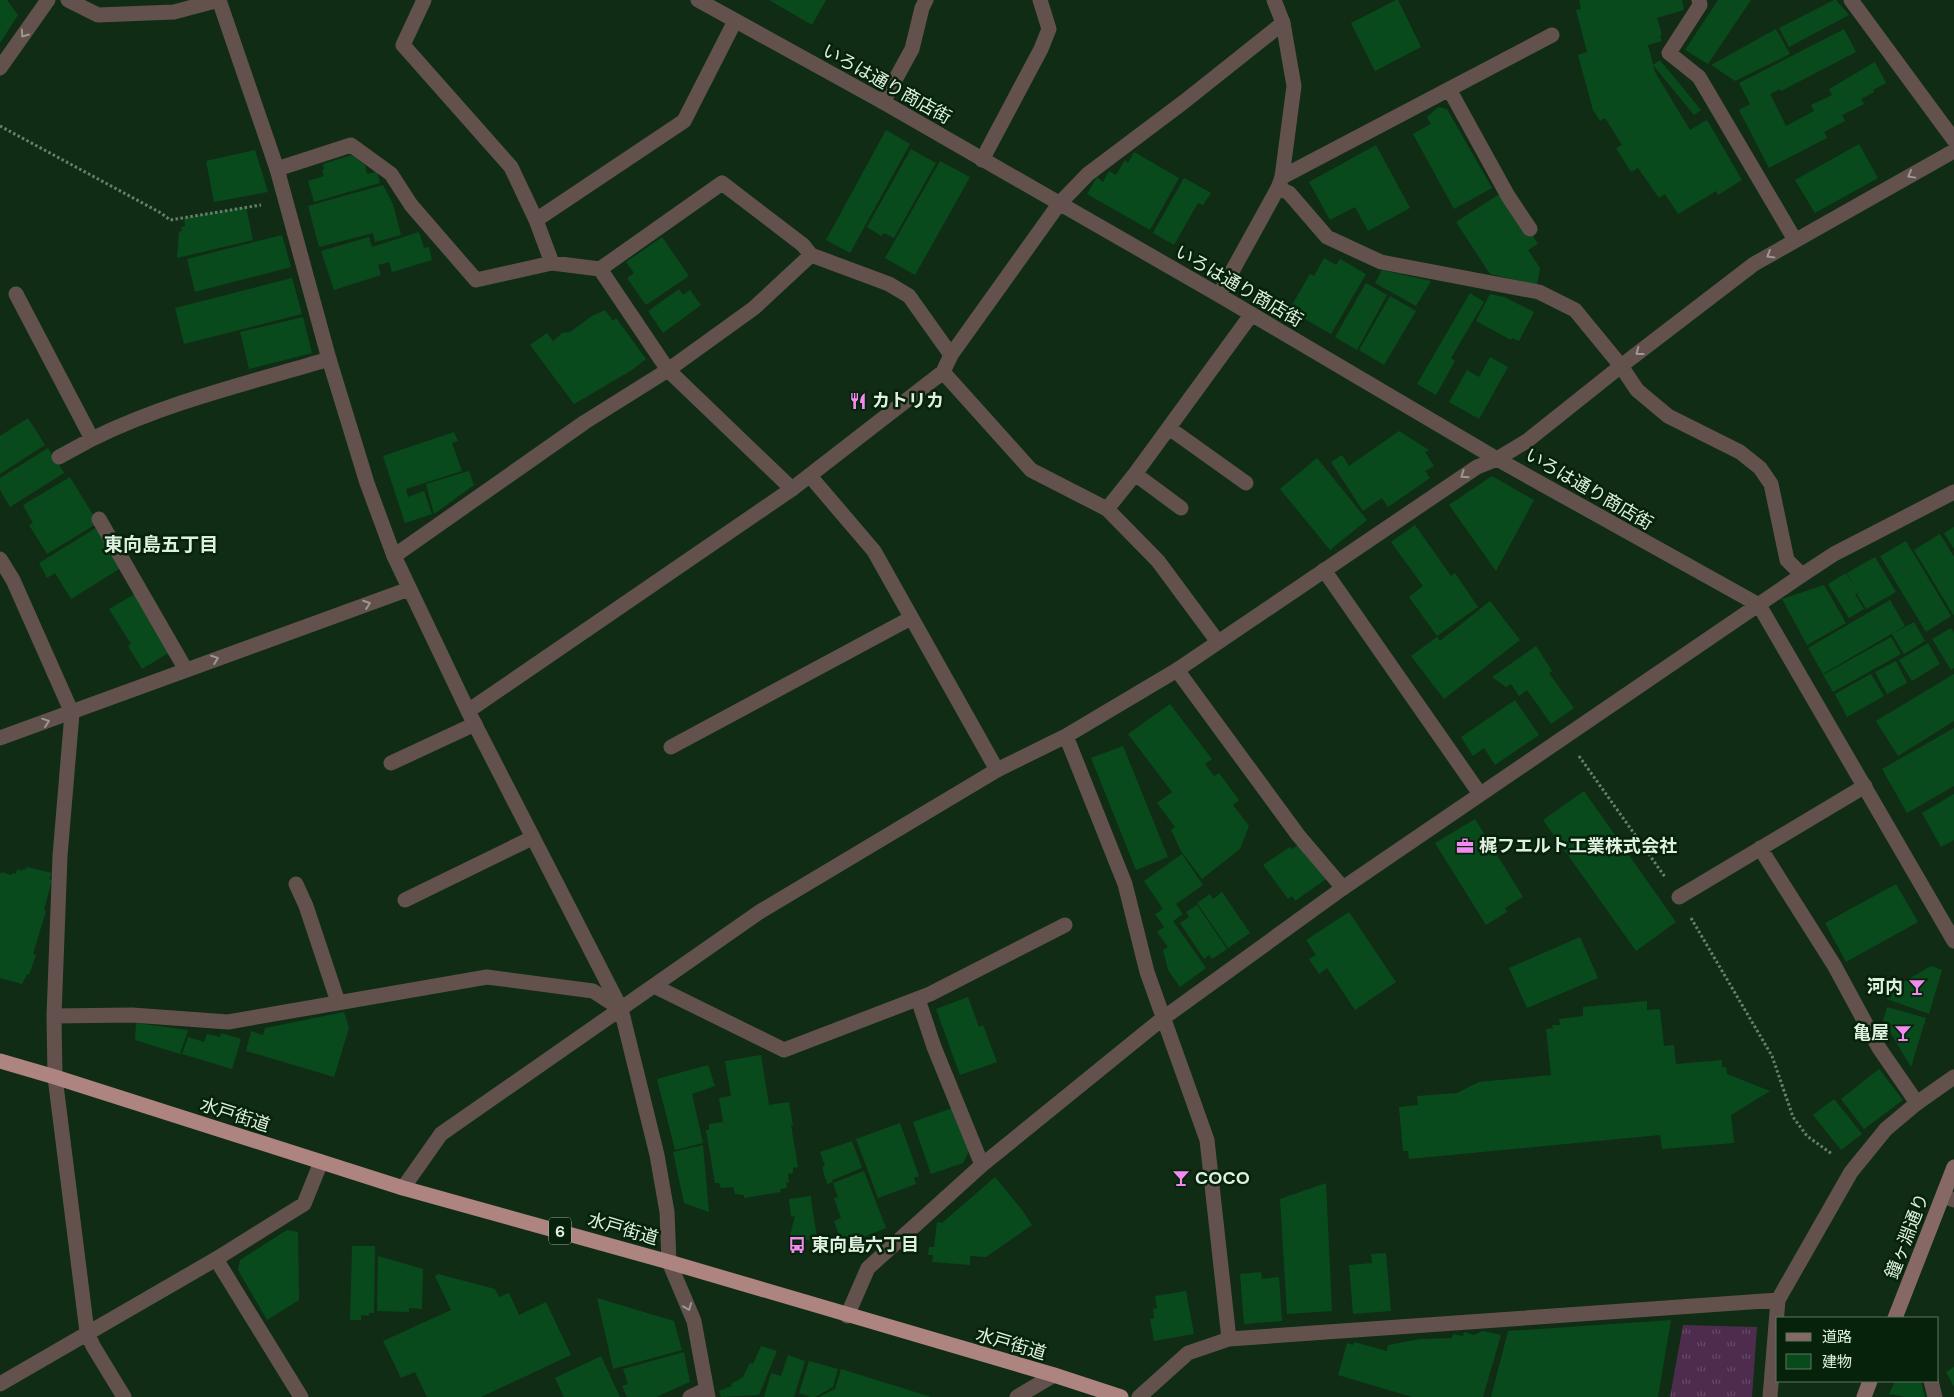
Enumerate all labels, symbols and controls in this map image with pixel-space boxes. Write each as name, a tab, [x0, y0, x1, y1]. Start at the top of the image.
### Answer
one-way arrow	[21, 28, 30, 38]
street label: いろは通り商店街	[818, 39, 956, 129]
one-way arrow	[1908, 169, 1917, 179]
street label: いろは通り商店街	[1171, 240, 1307, 332]
one-way arrow	[1766, 248, 1775, 258]
one-way arrow	[1636, 346, 1645, 354]
place label: カトリカ	[872, 389, 944, 413]
restaurant icon: カトリカ	[848, 391, 868, 411]
street label: いろは通り商店街	[1521, 443, 1657, 535]
one-way arrow	[1461, 469, 1470, 478]
district label: 東向島五丁目	[104, 532, 218, 557]
one-way arrow	[363, 600, 371, 610]
one-way arrow	[210, 655, 219, 665]
one-way arrow	[41, 718, 50, 728]
place label: 梶フエルト工業株式会社	[1479, 834, 1677, 858]
office icon: 梶フエルト工業株式会社	[1455, 836, 1475, 856]
place label: 河内	[1867, 975, 1903, 999]
bar icon: 河内	[1907, 977, 1927, 997]
place label: 亀屋	[1853, 1021, 1889, 1045]
bar icon: 亀屋	[1893, 1023, 1913, 1043]
street label: 水戸街道	[197, 1092, 273, 1138]
place label: COCO	[1195, 1166, 1250, 1190]
bar icon: COCO	[1171, 1168, 1191, 1188]
street label: 鐘ヶ淵通り	[1880, 1190, 1934, 1282]
street label: 水戸街道	[585, 1208, 661, 1250]
road number: 6	[549, 1218, 571, 1244]
place label: 東向島六丁目	[811, 1233, 919, 1257]
bus stop icon: 東向島六丁目	[787, 1235, 807, 1255]
one-way arrow	[682, 1302, 692, 1311]
legend	[1776, 1317, 1939, 1382]
street label: 水戸街道	[973, 1323, 1049, 1365]
text: 道路	[1822, 1327, 1852, 1347]
text: 建物	[1822, 1352, 1852, 1372]

